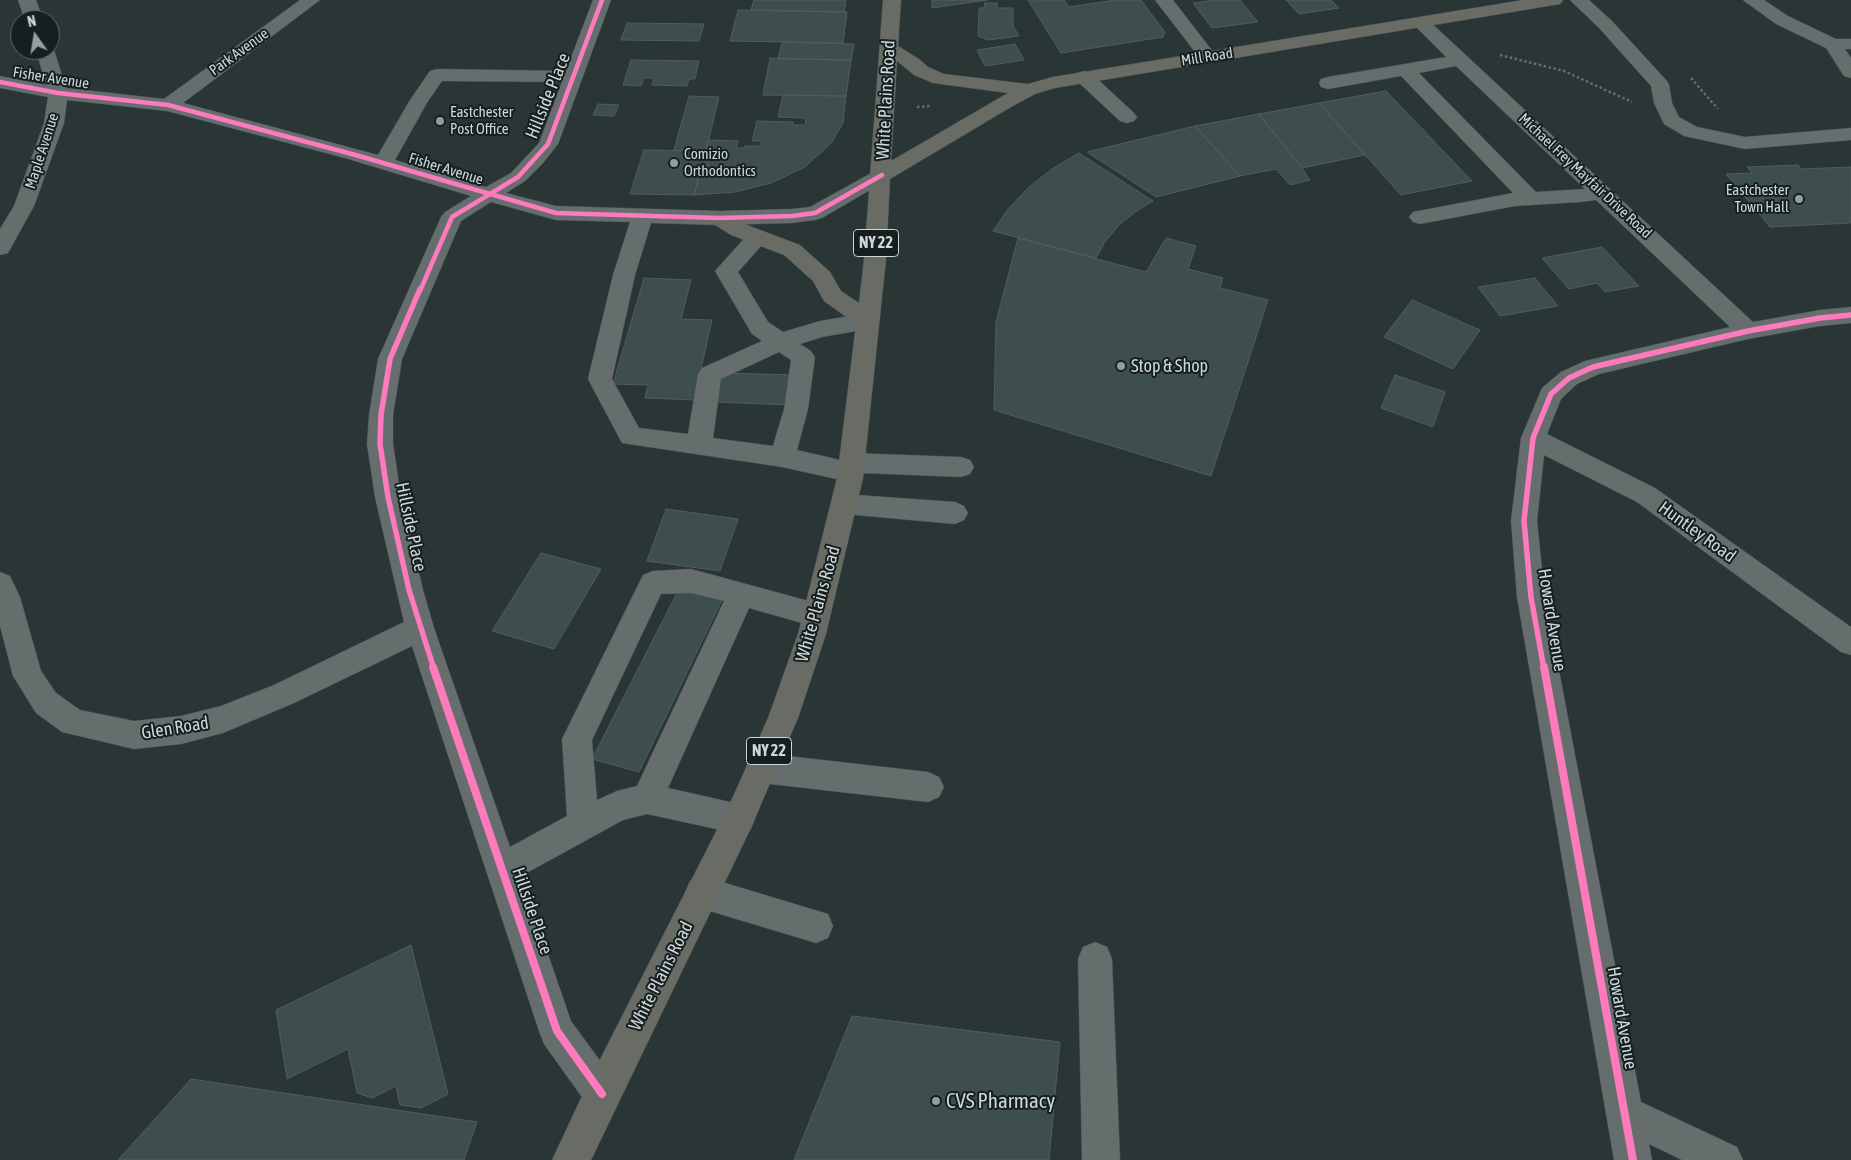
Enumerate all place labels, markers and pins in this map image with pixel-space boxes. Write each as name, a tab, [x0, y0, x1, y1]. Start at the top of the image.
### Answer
place label: Eastchester Post Office	[450, 103, 513, 138]
marker: Eastchester Post Office	[434, 115, 446, 127]
place label: Comizio Orthodontics	[684, 145, 756, 180]
marker: Comizio Orthodontics	[668, 157, 680, 169]
place label: Eastchester Town Hall	[1726, 181, 1789, 216]
marker: Eastchester Town Hall	[1793, 193, 1805, 205]
place label: Stop & Shop	[1131, 355, 1208, 377]
marker: Stop & Shop	[1115, 360, 1127, 372]
place label: CVS Pharmacy	[946, 1088, 1055, 1114]
marker: CVS Pharmacy	[930, 1095, 942, 1107]

